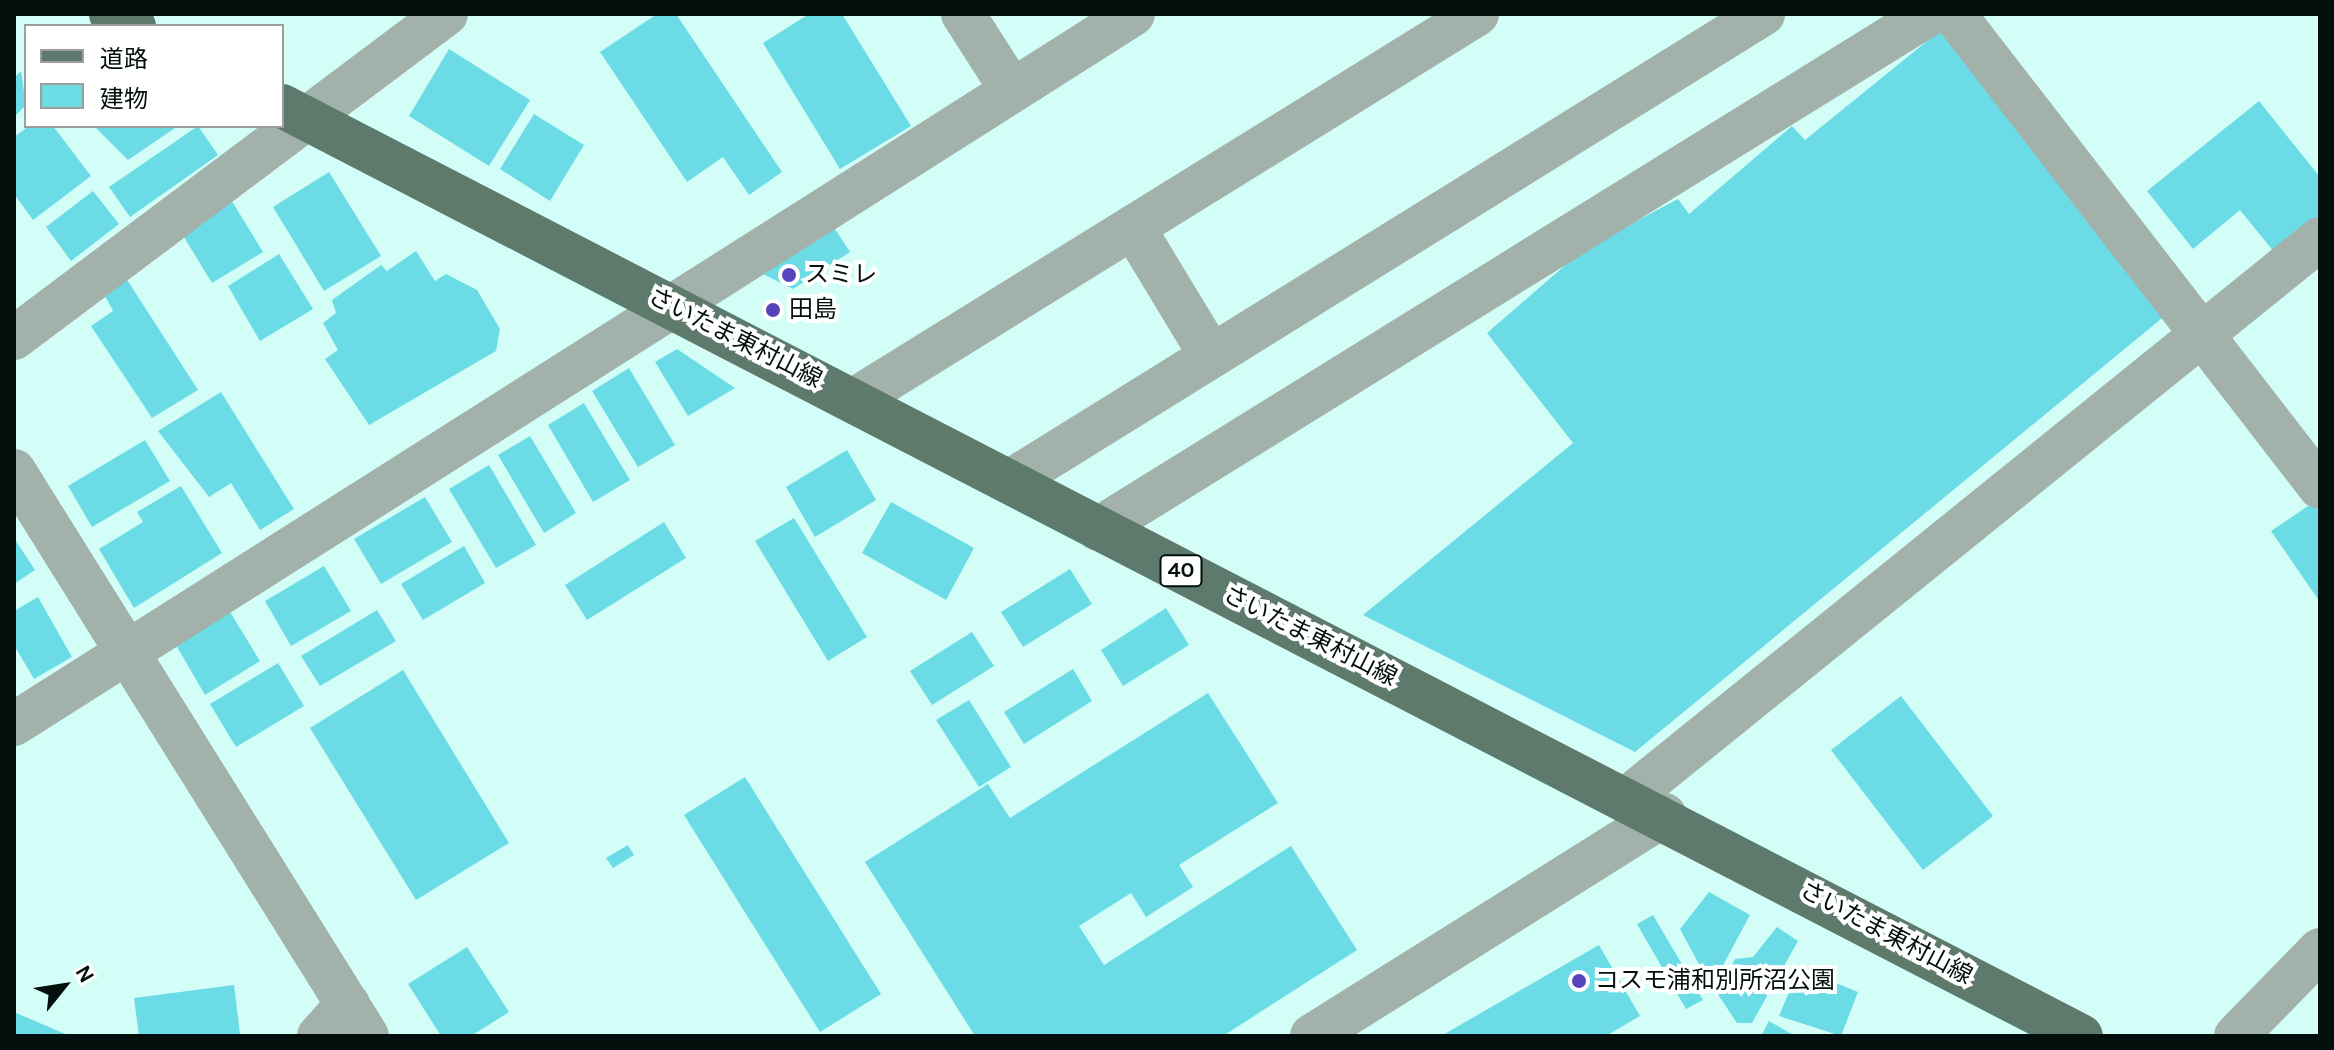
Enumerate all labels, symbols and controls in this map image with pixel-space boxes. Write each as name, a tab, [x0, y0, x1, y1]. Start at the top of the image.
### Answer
legend	[24, 24, 284, 128]
text: 道路	[100, 45, 148, 73]
text: 建物	[100, 85, 148, 113]
place label: スミレ	[805, 261, 877, 289]
marker: スミレ	[780, 266, 798, 284]
street label: さいたま東村山線	[643, 282, 827, 394]
place label: 田島	[789, 296, 837, 324]
marker: 田島	[764, 301, 782, 319]
road number: 40	[1159, 553, 1203, 589]
street label: さいたま東村山線	[1218, 580, 1402, 692]
street label: さいたま東村山線	[1794, 875, 1978, 991]
north arrow	[24, 946, 104, 1026]
text: N	[70, 961, 100, 987]
place label: コスモ浦和別所沼公園	[1595, 967, 1835, 995]
marker: コスモ浦和別所沼公園	[1570, 972, 1588, 990]

